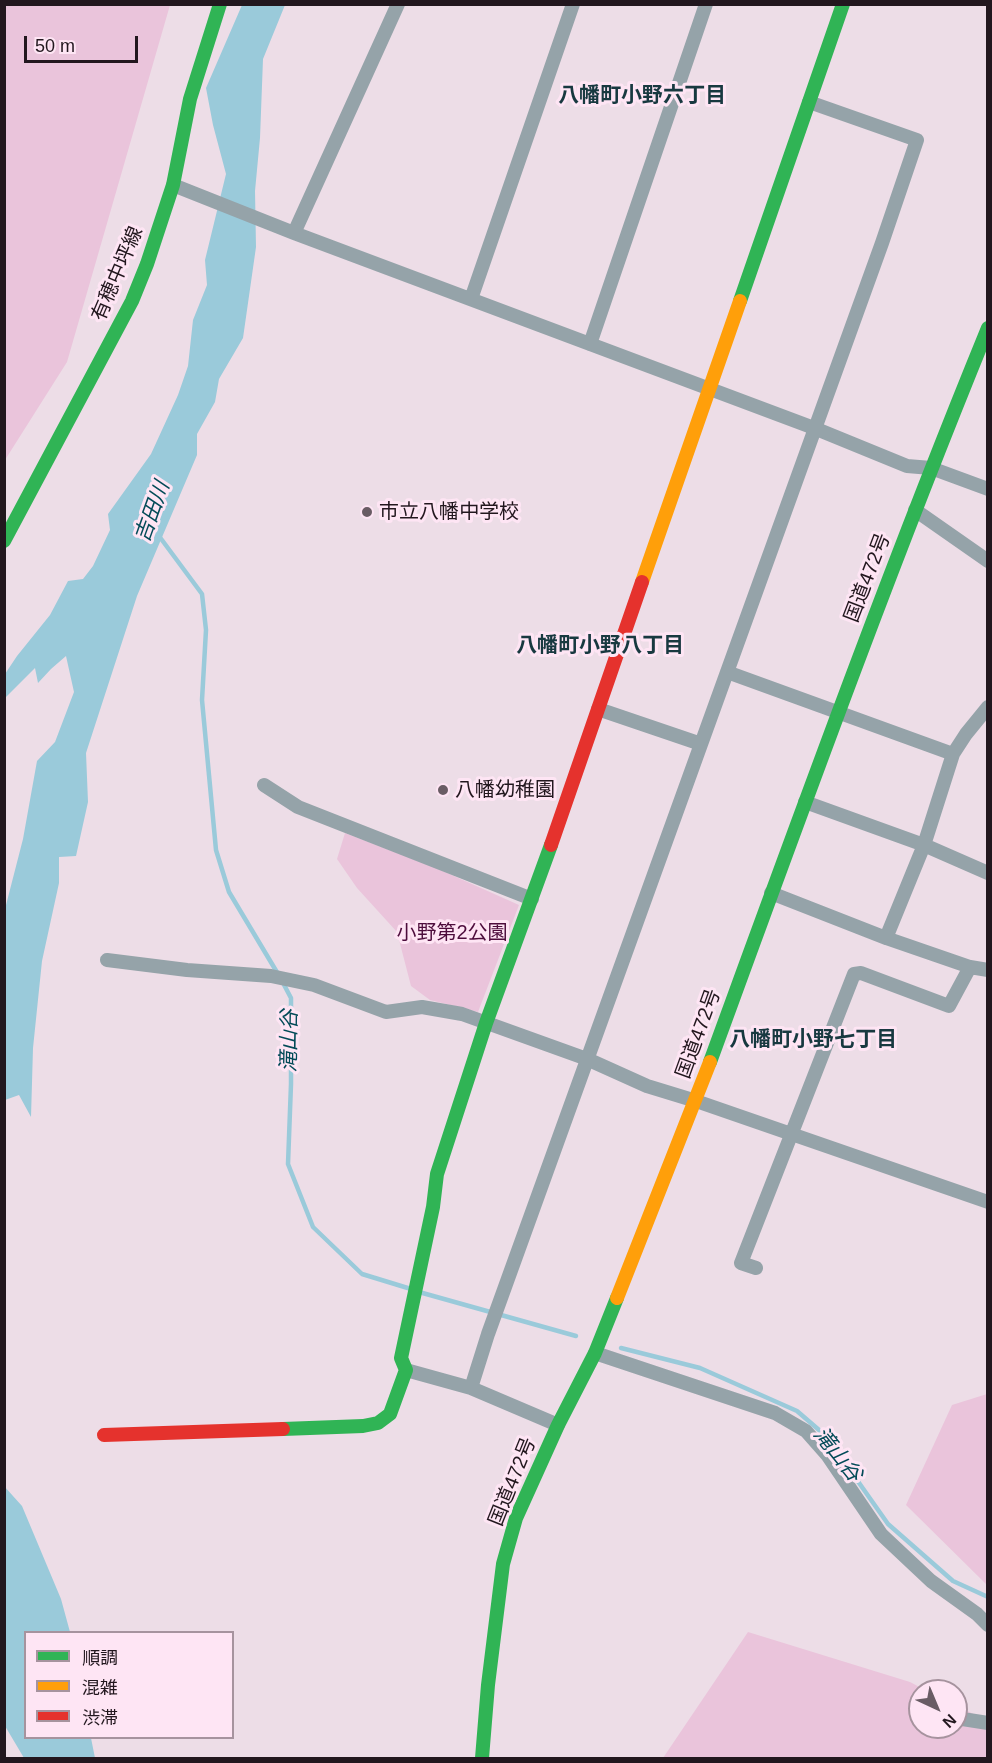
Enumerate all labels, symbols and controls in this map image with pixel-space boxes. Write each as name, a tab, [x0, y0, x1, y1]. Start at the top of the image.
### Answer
scale bar	[27, 24, 141, 62]
text: 50 m	[35, 36, 75, 56]
district label: 八幡町小野六丁目	[558, 83, 726, 109]
street label: 有穂中坪線	[87, 223, 149, 325]
water label: 吉田川	[130, 478, 176, 546]
place label: 市立八幡中学校	[379, 500, 519, 524]
marker: 市立八幡中学校	[360, 505, 374, 519]
street label: 国道472号	[840, 530, 896, 626]
district label: 八幡町小野八丁目	[516, 633, 684, 659]
place label: 八幡幼稚園	[455, 778, 555, 802]
marker: 八幡幼稚園	[436, 783, 450, 797]
park label: 小野第2公園	[396, 921, 508, 945]
street label: 国道472号	[672, 986, 726, 1082]
water label: 滝山谷	[277, 1009, 303, 1073]
district label: 八幡町小野七丁目	[729, 1027, 897, 1053]
water label: 滝山谷	[807, 1423, 867, 1487]
street label: 国道472号	[484, 1434, 542, 1530]
legend	[24, 1631, 234, 1739]
text: 順調	[82, 1648, 118, 1668]
text: 混雑	[82, 1678, 118, 1698]
north arrow	[908, 1679, 968, 1739]
text: 渋滞	[82, 1708, 118, 1728]
text: N	[939, 1711, 960, 1731]

